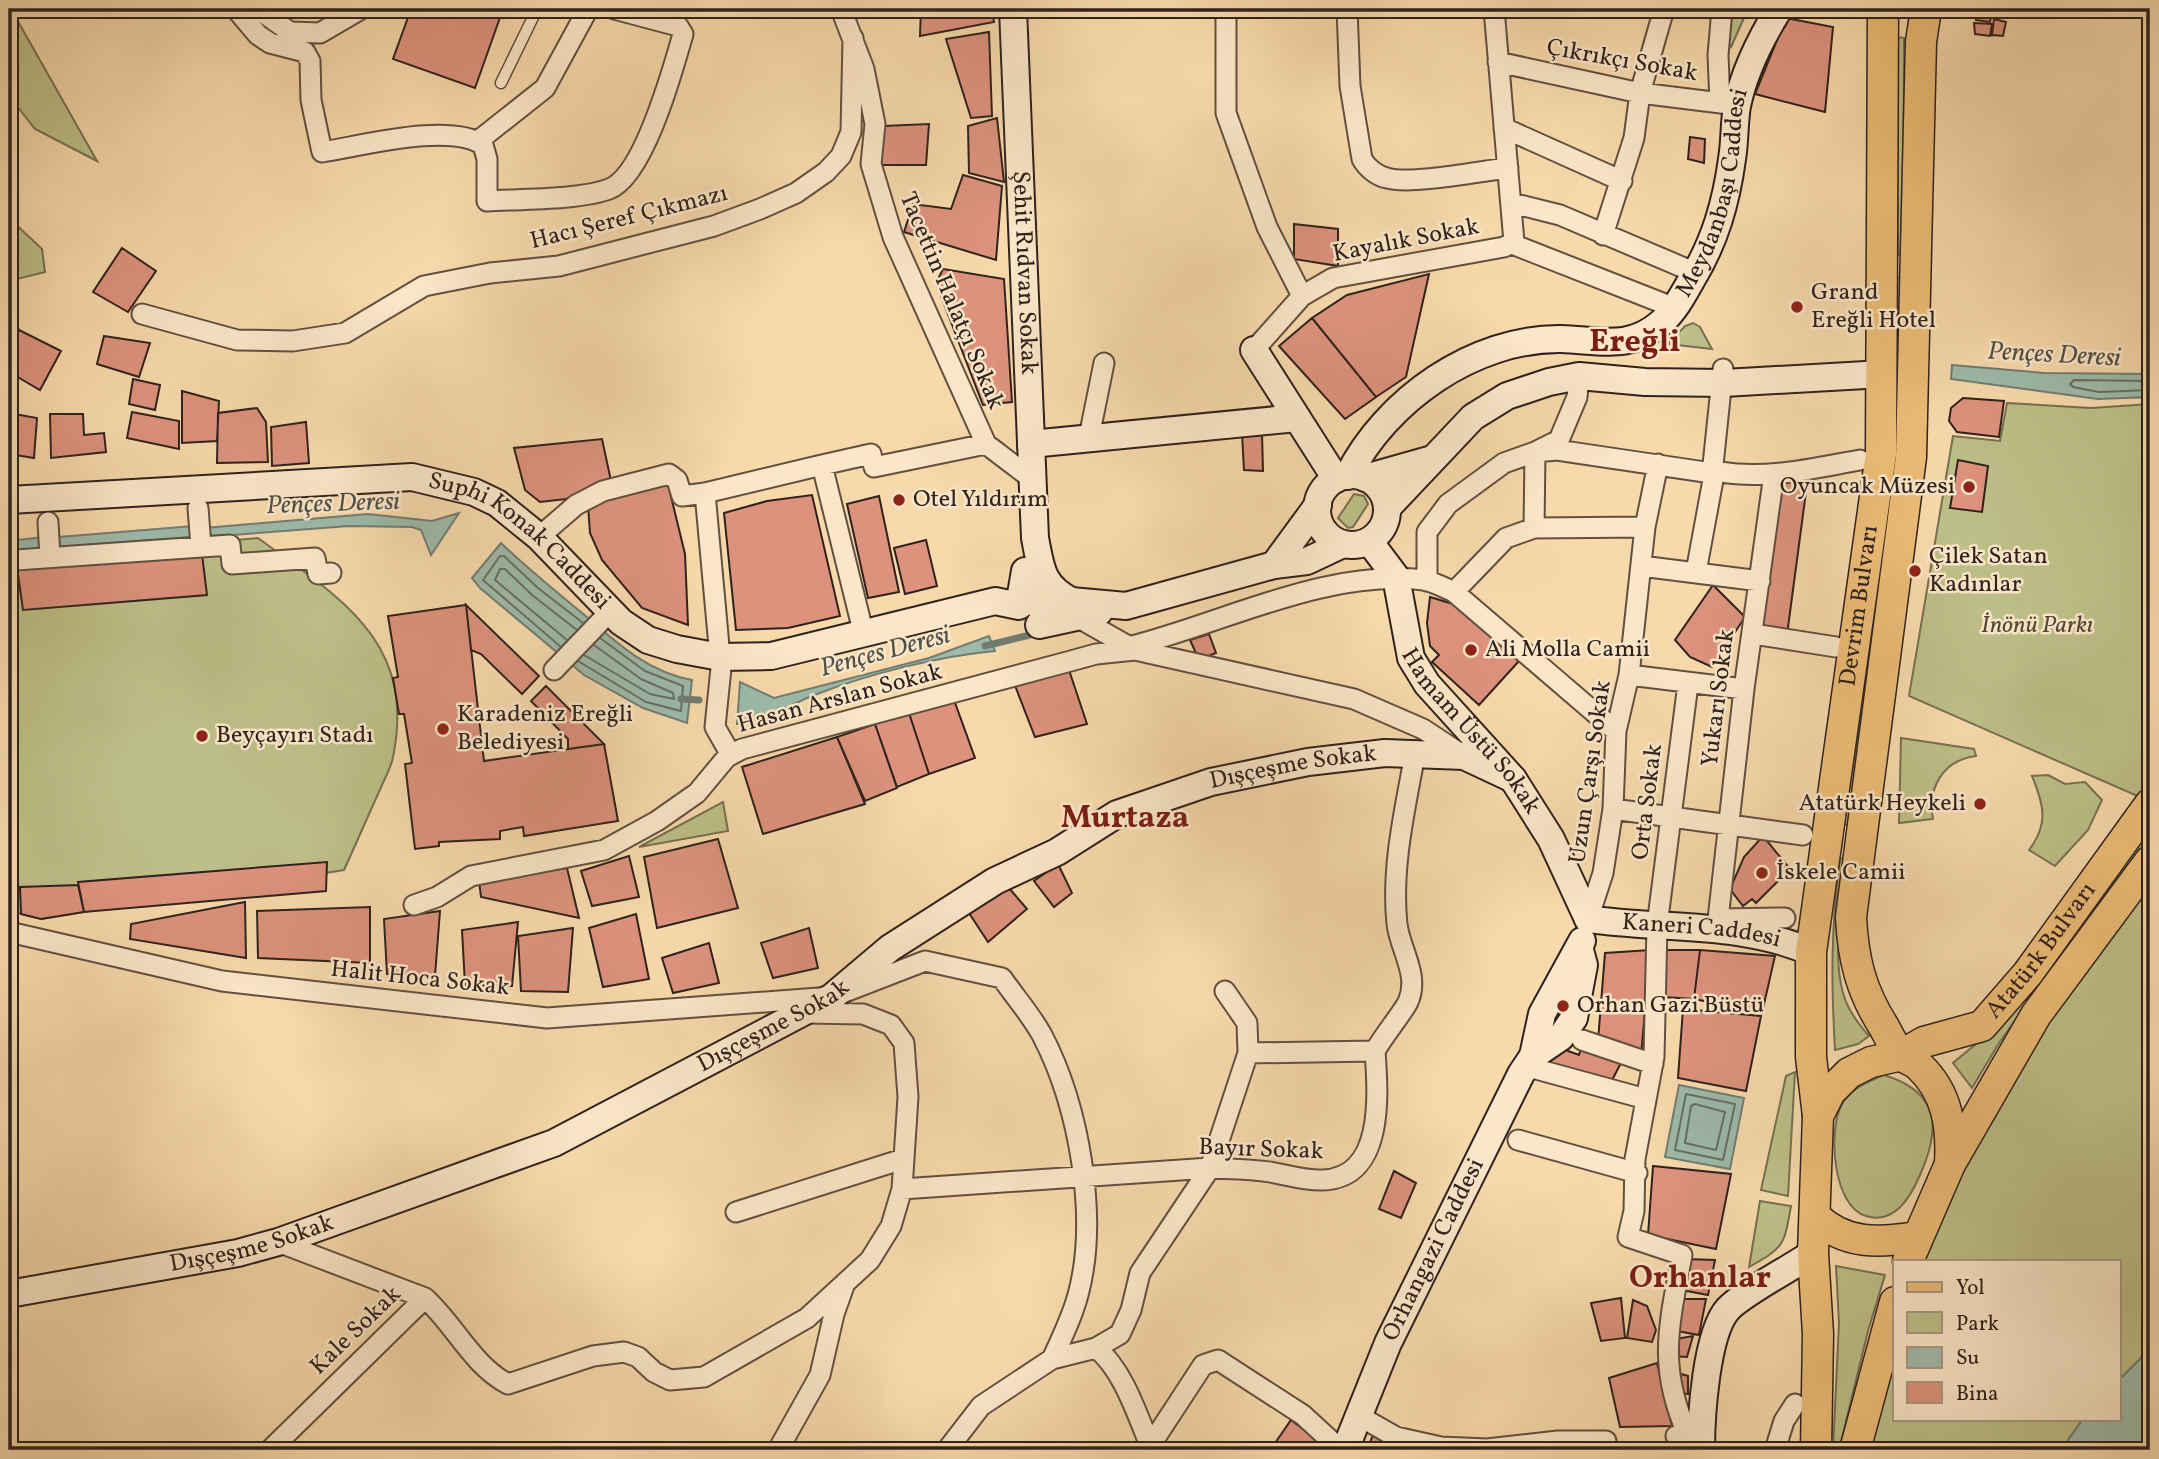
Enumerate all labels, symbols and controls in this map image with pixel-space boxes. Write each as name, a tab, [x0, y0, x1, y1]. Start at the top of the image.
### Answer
street label: Çıkrıkçı Sokak	[1544, 31, 1700, 91]
street label: Meydanbaşı Caddesi	[1668, 85, 1758, 304]
street label: Şehit Rıdvan Sokak	[1003, 170, 1045, 376]
street label: Hacı Şeref Çıkmazı	[527, 177, 731, 259]
street label: Tacettin Halatçı Sokak	[890, 187, 1012, 415]
street label: Kayalık Sokak	[1330, 210, 1482, 272]
place label: Grand Ereğli Hotel	[1811, 276, 1936, 338]
marker: Grand Ereğli Hotel	[1789, 299, 1805, 315]
district label: Ereğli	[1589, 321, 1681, 365]
water label: Pençes Deresi	[1986, 334, 2122, 376]
street label: Suphi Konak Caddesi	[425, 464, 618, 618]
place label: Oyuncak Müzesi	[1780, 470, 1955, 504]
marker: Oyuncak Müzesi	[1961, 479, 1977, 495]
place label: Otel Yıldırım	[913, 483, 1048, 517]
water label: Pençes Deresi	[266, 484, 401, 524]
marker: Otel Yıldırım	[891, 492, 907, 508]
street label: Devrim Bulvarı	[1832, 523, 1888, 689]
place label: Çilek Satan Kadınlar	[1929, 540, 2048, 602]
marker: Çilek Satan Kadınlar	[1907, 563, 1923, 579]
park label: İnönü Parkı	[1981, 609, 2093, 643]
water label: Pençes Deresi	[816, 617, 955, 687]
street label: Yukarı Sokak	[1694, 627, 1744, 769]
place label: Ali Molla Camii	[1485, 633, 1650, 667]
street label: Hamam Üstü Sokak	[1392, 642, 1548, 821]
marker: Ali Molla Camii	[1463, 642, 1479, 658]
street label: Hasan Arslan Sokak	[734, 655, 946, 743]
street label: Uzun Çarşı Sokak	[1561, 678, 1621, 866]
place label: Karadeniz Ereğli Belediyesi	[457, 698, 633, 760]
place label: Beyçayırı Stadı	[216, 719, 373, 753]
marker: Karadeniz Ereğli Belediyesi	[435, 721, 451, 737]
marker: Beyçayırı Stadı	[194, 728, 210, 744]
street label: Dışçeşme Sokak	[1207, 737, 1378, 799]
street label: Orta Sokak	[1624, 742, 1672, 862]
place label: Atatürk Heykeli	[1799, 787, 1966, 821]
marker: Atatürk Heykeli	[1972, 796, 1988, 812]
district label: Murtaza	[1061, 797, 1189, 841]
place label: İskele Camii	[1776, 856, 1906, 890]
marker: İskele Camii	[1754, 865, 1770, 881]
street label: Atatürk Bulvarı	[1978, 876, 2105, 1027]
street label: Kaneri Caddesi	[1621, 906, 1785, 957]
street label: Halit Hoca Sokak	[329, 953, 511, 1005]
street label: Dışçeşme Sokak	[692, 972, 858, 1082]
place label: Orhan Gazi Büstü	[1577, 989, 1764, 1023]
marker: Orhan Gazi Büstü	[1555, 998, 1571, 1014]
street label: Bayır Sokak	[1198, 1131, 1324, 1169]
street label: Orhangazi Caddesi	[1374, 1153, 1494, 1347]
street label: Dışçeşme Sokak	[167, 1206, 339, 1282]
district label: Orhanlar	[1629, 1257, 1771, 1301]
legend	[1893, 1260, 2120, 1420]
text: Yol	[1956, 1274, 1985, 1303]
street label: Kale Sokak	[303, 1279, 409, 1383]
text: Park	[1956, 1310, 1999, 1339]
text: Su	[1956, 1344, 1979, 1373]
text: Bina	[1956, 1380, 1998, 1409]

